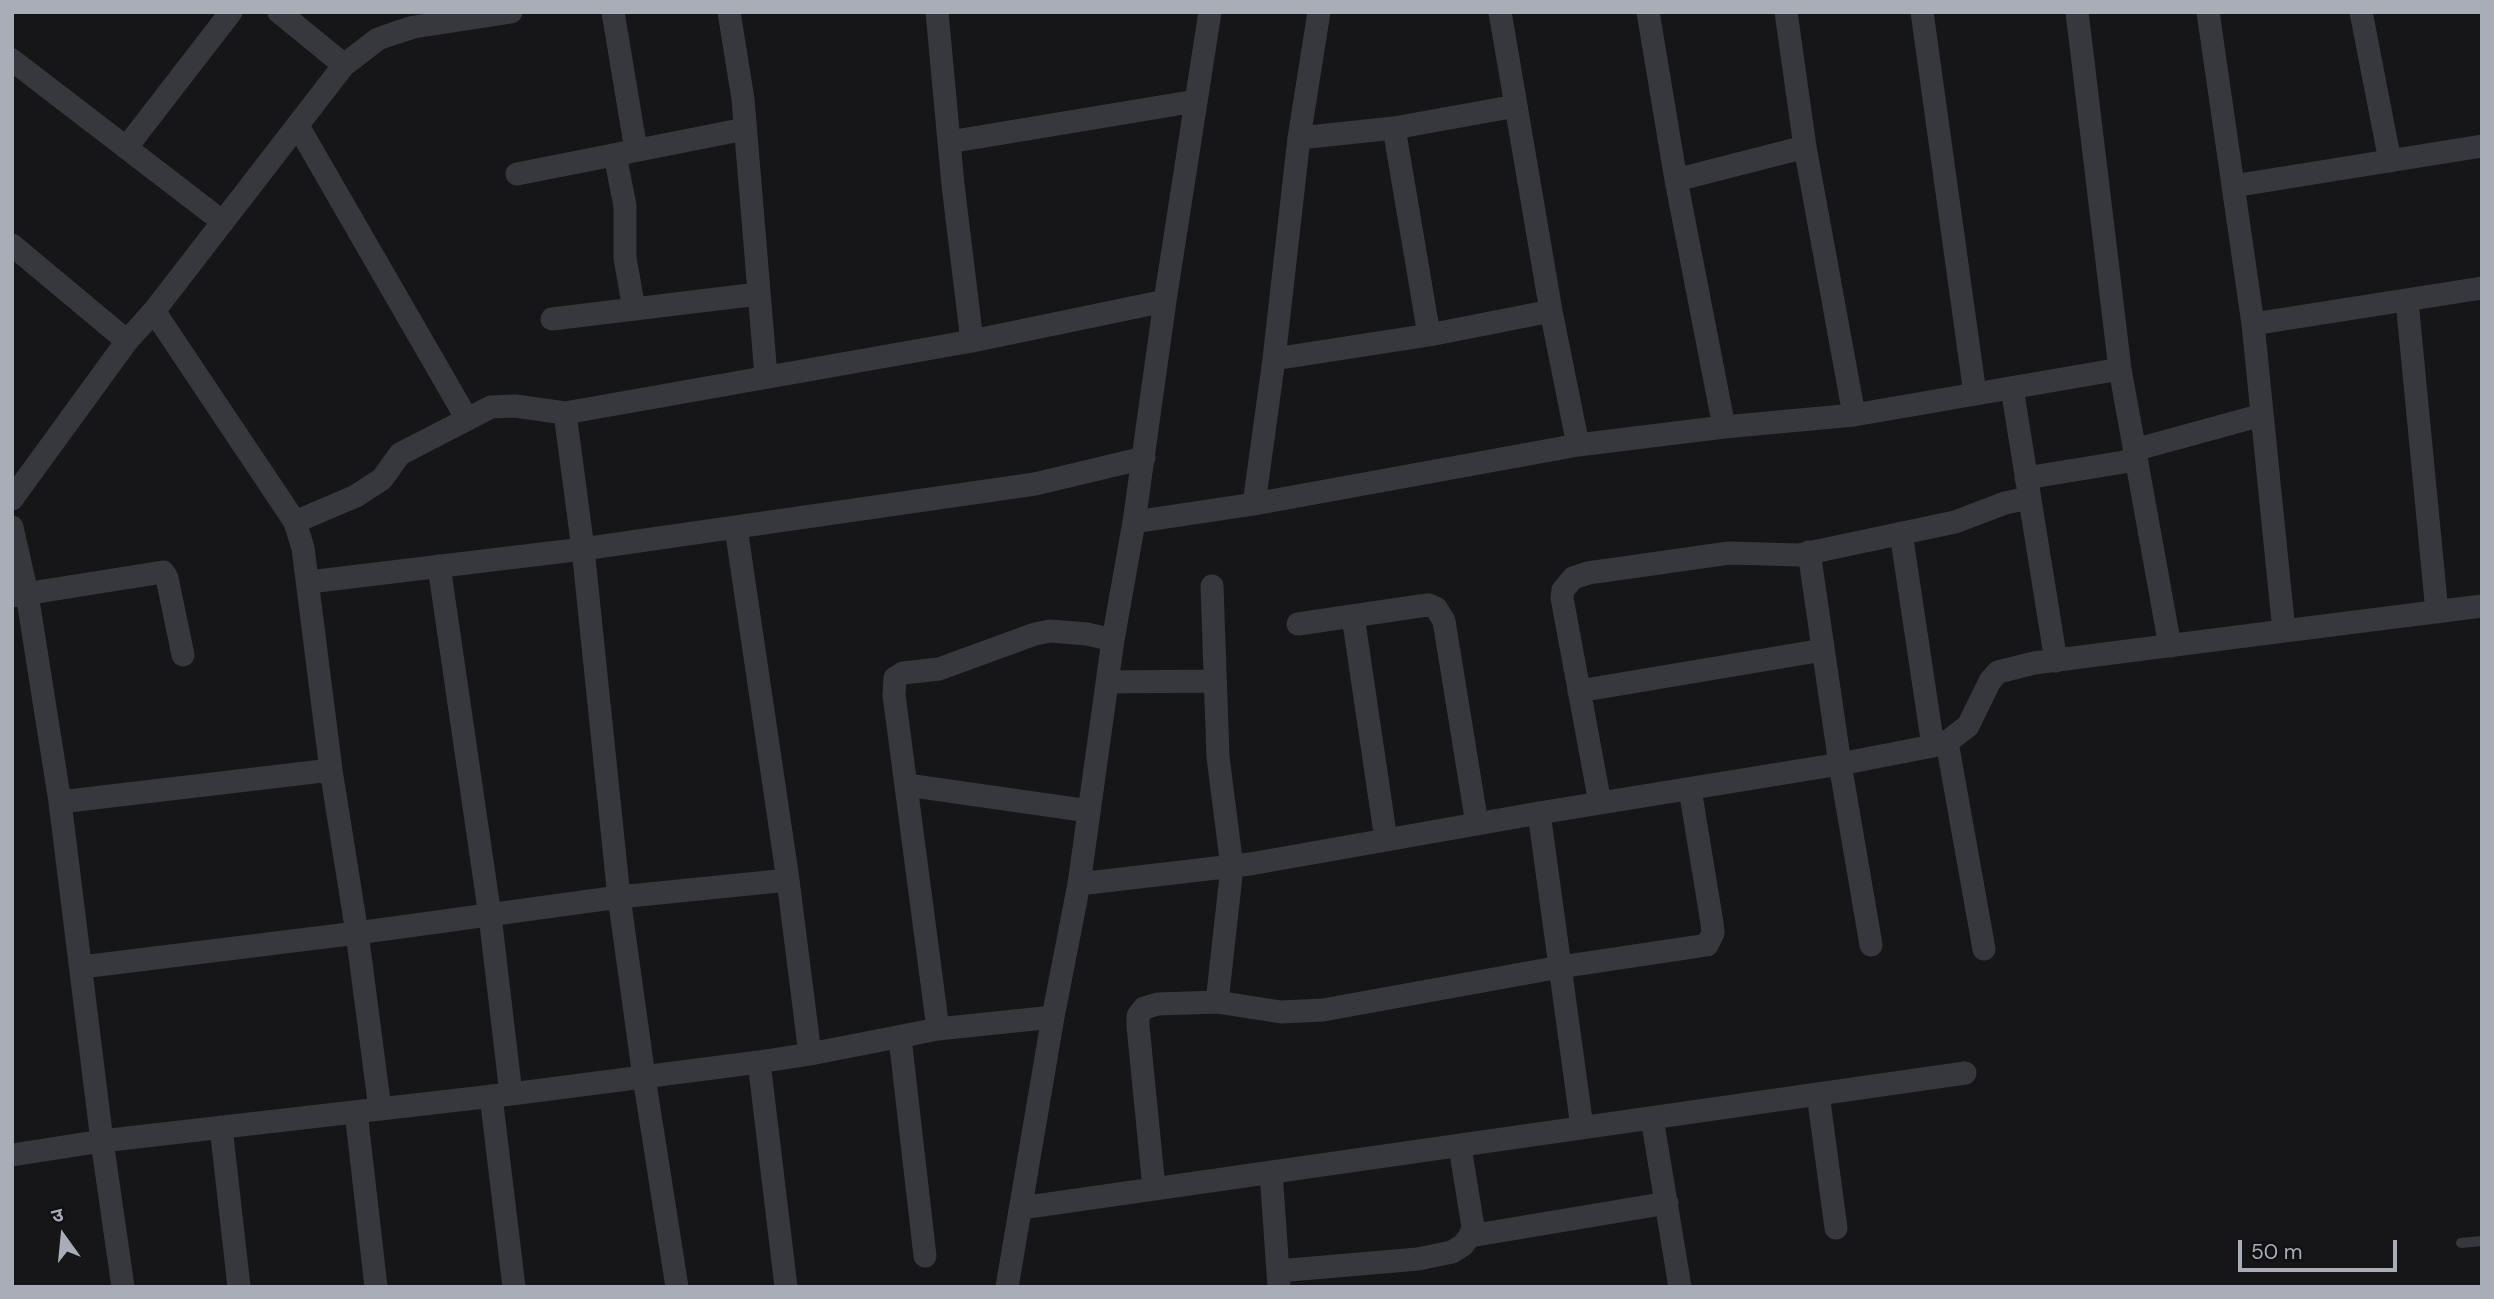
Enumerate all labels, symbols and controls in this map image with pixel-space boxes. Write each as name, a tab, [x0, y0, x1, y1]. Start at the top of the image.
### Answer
north arrow	[28, 1201, 98, 1271]
text: उ	[49, 1202, 66, 1229]
scale bar	[2242, 1226, 2401, 1270]
text: 50 m	[2251, 1238, 2302, 1266]

